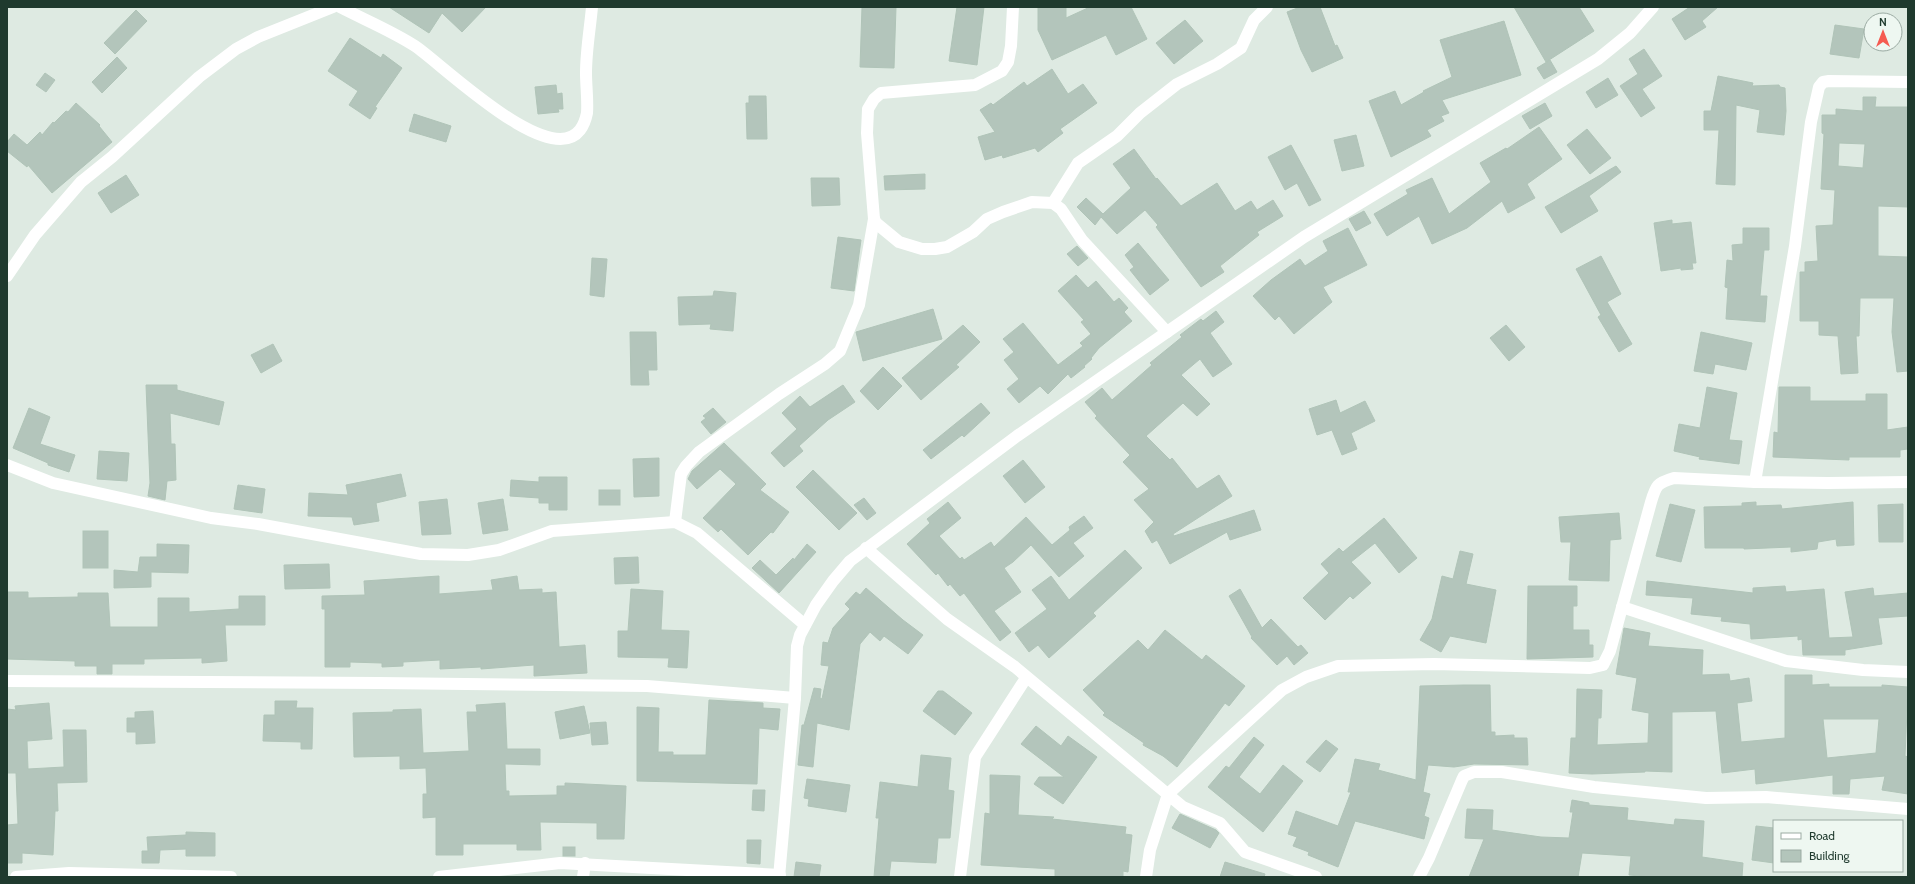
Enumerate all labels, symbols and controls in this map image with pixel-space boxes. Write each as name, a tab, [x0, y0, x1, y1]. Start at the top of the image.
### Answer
north arrow	[1863, 12, 1903, 52]
text: N	[1879, 15, 1887, 29]
legend	[1773, 820, 1903, 872]
text: Road	[1809, 828, 1835, 843]
text: Building	[1809, 848, 1851, 863]

